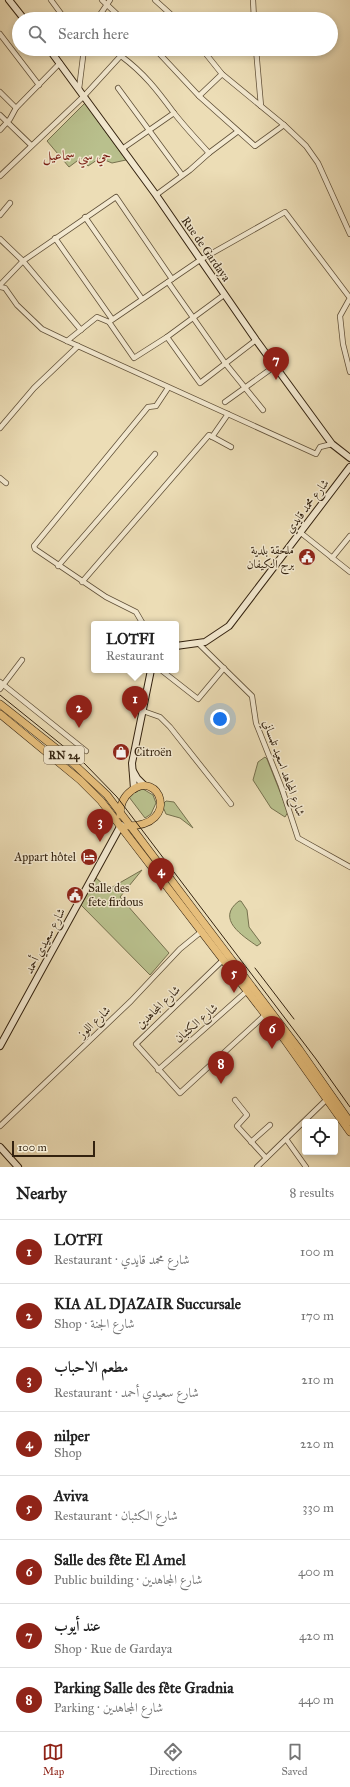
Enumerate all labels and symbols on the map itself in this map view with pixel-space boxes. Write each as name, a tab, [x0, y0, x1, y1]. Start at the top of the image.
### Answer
district label: حي سي سماعيل	[43, 147, 111, 169]
street label: Rue de Gardaya	[179, 214, 234, 285]
pin: 7	[263, 347, 289, 380]
street label: شارع محمد قايدي	[282, 476, 335, 538]
place label: ملحقة بلدية برج الكيفان	[247, 543, 294, 575]
public building icon: ملحقة بلدية برج الكيفان	[297, 547, 317, 567]
pin: 1	[122, 686, 148, 719]
pin: 2	[66, 695, 92, 728]
your location	[210, 709, 230, 729]
street label: شارع المجاهد اسعيد تلمساني	[256, 718, 308, 820]
shop icon: Citroën	[111, 742, 131, 762]
place label: Citroën	[134, 745, 172, 759]
road number: RN 24	[44, 746, 84, 764]
pin: 3	[87, 809, 113, 842]
hotel icon: Appart hôtel	[79, 847, 99, 867]
place label: Appart hôtel	[13, 850, 77, 864]
pin: 4	[148, 858, 174, 891]
place label: Salle des fete firdous	[88, 881, 143, 909]
public building icon: Salle des fete firdous	[65, 885, 85, 905]
street label: شارع سعيدي أحمد	[21, 905, 72, 978]
pin: 5	[221, 960, 247, 993]
street label: شارع المجاهدين	[133, 982, 186, 1034]
street label: شارع الكثبان	[171, 1000, 223, 1049]
street label: شارع اللوز	[74, 1003, 116, 1044]
pin: 6	[259, 1016, 285, 1049]
pin: 8	[208, 1051, 234, 1084]
scale bar	[12, 1139, 95, 1158]

